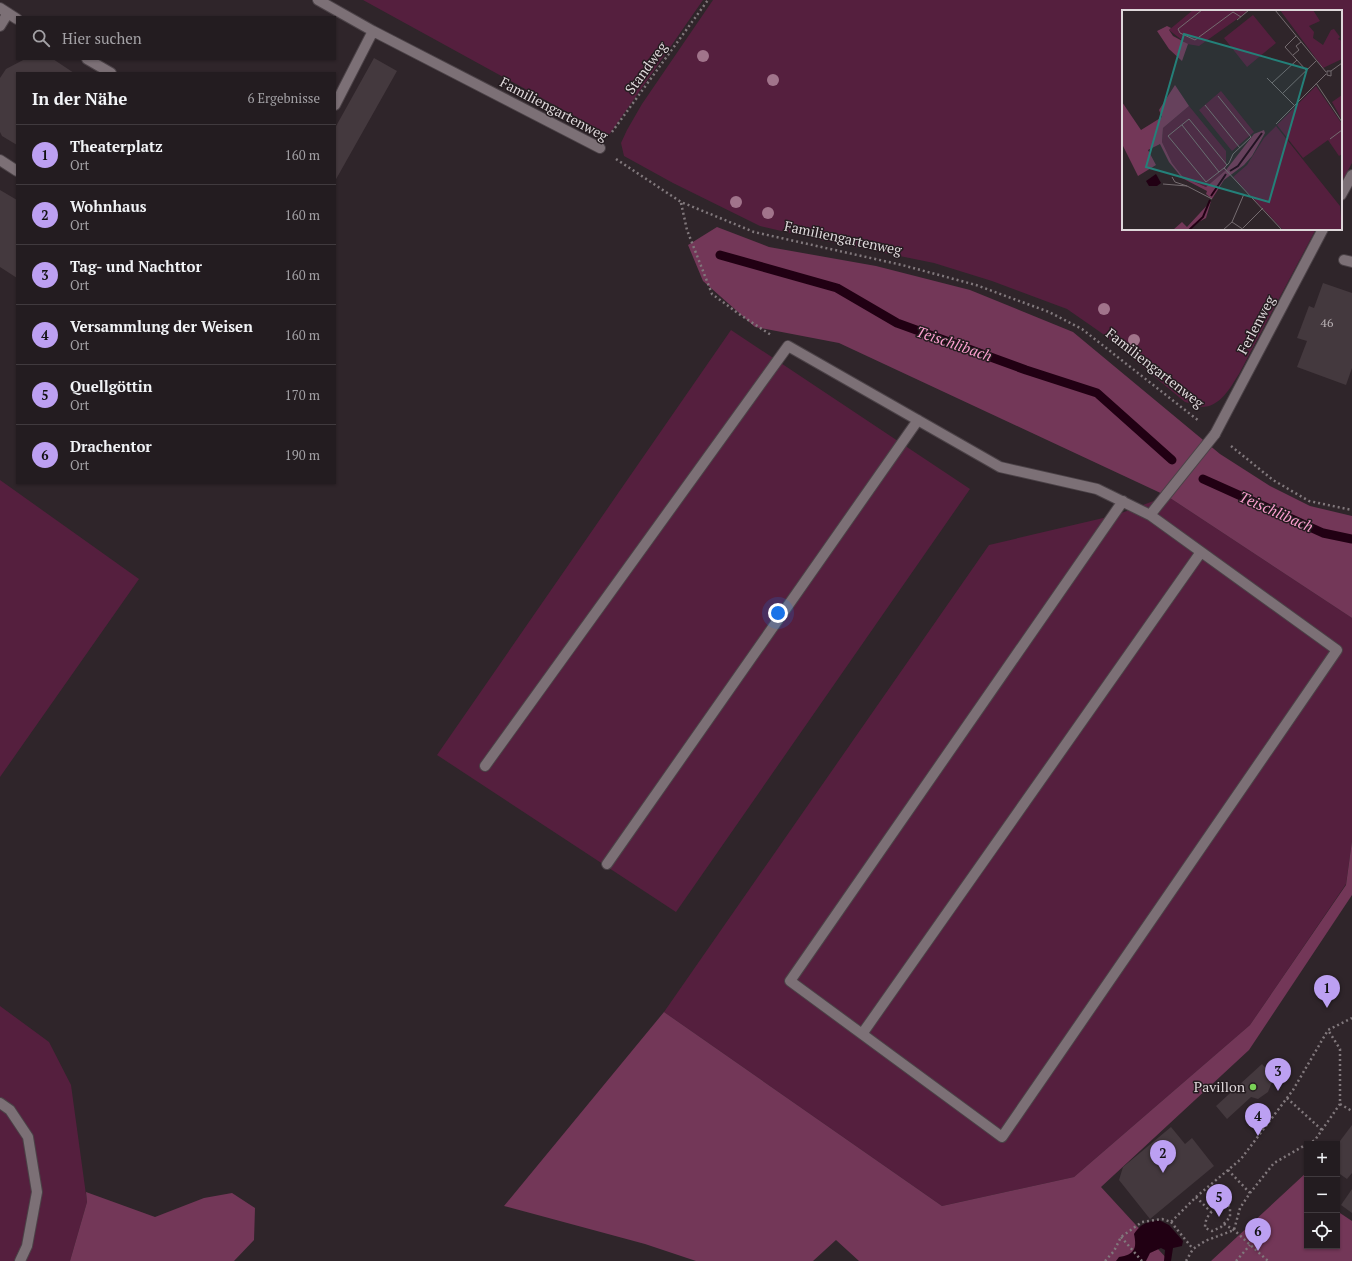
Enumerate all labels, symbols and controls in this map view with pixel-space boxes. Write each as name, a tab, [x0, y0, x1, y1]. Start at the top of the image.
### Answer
inset map	[1122, 10, 1342, 230]
search box	[16, 16, 336, 60]
icon: search	[30, 27, 52, 49]
text: Hier suchen	[62, 28, 142, 48]
street label: Standweg	[620, 37, 671, 98]
street label: Familiengartenweg	[497, 72, 612, 145]
text: In der Nähe	[32, 87, 127, 110]
text: 6 Ergebnisse	[247, 89, 320, 107]
text: Theaterplatz	[70, 136, 163, 156]
text: 1	[41, 146, 49, 164]
text: 160 m	[285, 146, 320, 164]
text: Ort	[70, 156, 89, 174]
text: Wohnhaus	[70, 196, 147, 216]
text: 2	[41, 206, 49, 224]
text: 160 m	[285, 206, 320, 224]
text: Ort	[70, 216, 89, 234]
street label: Familiengartenweg	[783, 216, 904, 259]
text: Tag- und Nachttor	[70, 256, 202, 276]
text: 3	[41, 266, 49, 284]
text: 160 m	[285, 266, 320, 284]
text: Ort	[70, 276, 89, 294]
street label: Ferlenweg	[1232, 291, 1279, 358]
house number: 46	[1321, 315, 1334, 330]
text: Versammlung der Weisen	[70, 316, 253, 336]
water label: Teischlibach	[914, 321, 995, 365]
street label: Familiengartenweg	[1102, 323, 1209, 412]
text: 4	[41, 326, 49, 344]
text: 160 m	[285, 326, 320, 344]
text: Ort	[70, 336, 89, 354]
text: Quellgöttin	[70, 376, 152, 396]
text: 5	[41, 386, 49, 404]
text: 170 m	[285, 386, 320, 404]
text: Ort	[70, 396, 89, 414]
text: Drachentor	[70, 436, 152, 456]
text: 6	[41, 446, 49, 464]
text: 190 m	[285, 446, 320, 464]
text: Ort	[70, 456, 89, 474]
water label: Teischlibach	[1236, 486, 1317, 536]
your location	[768, 603, 788, 623]
pin: 1	[1314, 975, 1340, 1008]
pin: 3	[1265, 1058, 1291, 1091]
place label: Pavillon	[1194, 1077, 1246, 1096]
marker: Pavillon	[1248, 1082, 1258, 1092]
pin: 4	[1245, 1103, 1271, 1136]
pin: 2	[1150, 1140, 1176, 1173]
map controls	[1304, 1141, 1340, 1249]
button: +	[1304, 1141, 1340, 1177]
button: −	[1304, 1177, 1340, 1213]
pin: 5	[1206, 1184, 1232, 1217]
button: locate	[1304, 1213, 1340, 1249]
pin: 6	[1245, 1218, 1271, 1251]

